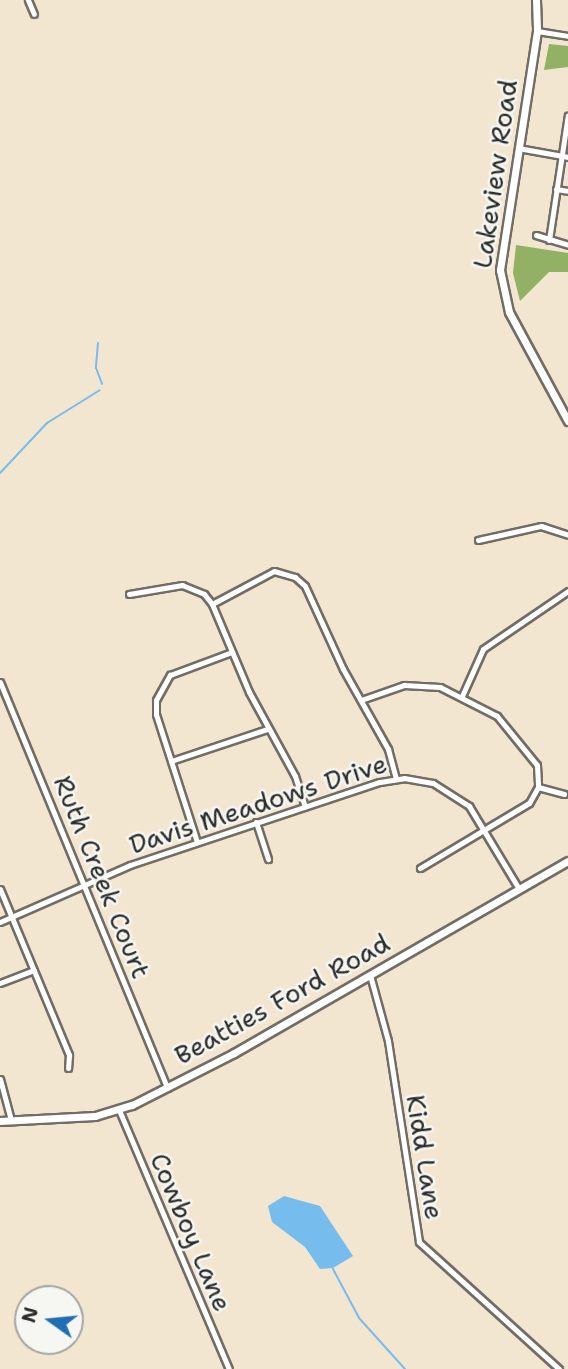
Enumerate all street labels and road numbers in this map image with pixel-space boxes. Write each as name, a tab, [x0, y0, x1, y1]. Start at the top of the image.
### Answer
street label: Lakeview Road	[466, 78, 524, 270]
street label: Davis Meadows Drive	[125, 748, 391, 860]
street label: Ruth Creek Court	[47, 771, 157, 983]
street label: Beatties Ford Road	[169, 927, 395, 1071]
street label: Kidd Lane	[400, 1092, 450, 1222]
street label: Cowboy Lane	[144, 1148, 238, 1316]

